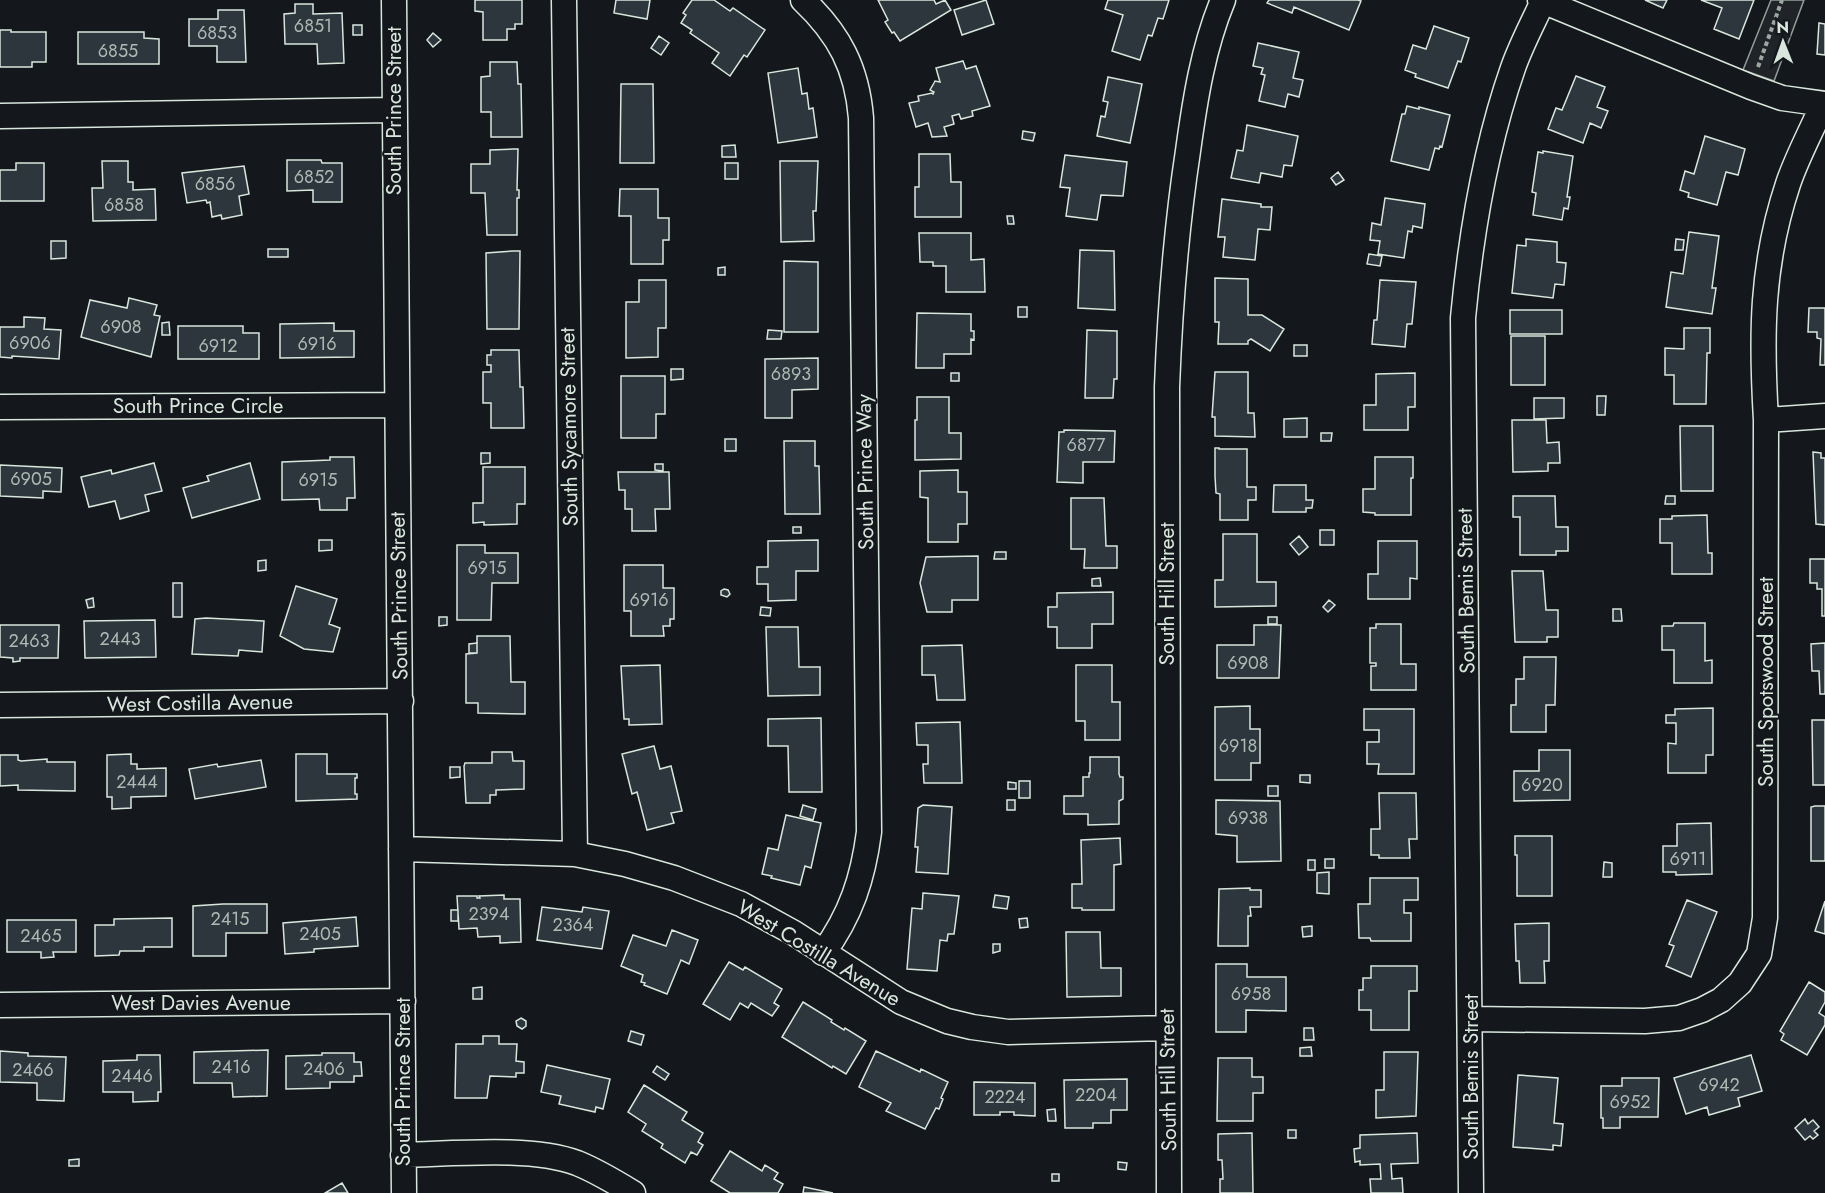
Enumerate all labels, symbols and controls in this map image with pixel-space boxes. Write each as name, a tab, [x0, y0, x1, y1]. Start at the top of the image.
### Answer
north arrow	[1753, 12, 1813, 72]
house number: 6851	[294, 13, 332, 39]
text: N	[1776, 16, 1789, 39]
house number: 6853	[197, 20, 237, 46]
street label: South Prince Street	[379, 27, 409, 195]
house number: 6855	[98, 38, 138, 64]
house number: 6852	[294, 164, 334, 190]
house number: 6856	[195, 171, 235, 197]
house number: 6858	[104, 192, 144, 218]
house number: 6908	[100, 314, 142, 340]
street label: South Sycamore Street	[552, 327, 586, 527]
house number: 6906	[9, 330, 51, 356]
house number: 6916	[297, 331, 337, 357]
house number: 6912	[198, 333, 238, 359]
house number: 6893	[771, 361, 811, 387]
street label: South Prince Circle	[113, 391, 284, 421]
street label: South Prince Way	[849, 393, 881, 550]
house number: 6877	[1067, 432, 1106, 458]
house number: 6905	[10, 466, 52, 492]
house number: 6915	[299, 467, 338, 493]
street label: South Bemis Street	[1450, 508, 1482, 674]
street label: South Prince Street	[383, 512, 415, 680]
street label: South Hill Street	[1152, 523, 1182, 665]
house number: 6915	[468, 555, 507, 581]
street label: South Spotswood Street	[1751, 577, 1781, 787]
house number: 6916	[629, 587, 669, 613]
house number: 2443	[99, 626, 141, 652]
house number: 2463	[9, 628, 50, 654]
house number: 6908	[1227, 650, 1269, 676]
street label: West Costilla Avenue	[107, 686, 293, 720]
house number: 6918	[1219, 733, 1257, 759]
house number: 2444	[116, 769, 158, 795]
house number: 6920	[1521, 772, 1563, 798]
house number: 6938	[1228, 805, 1268, 831]
house number: 6911	[1670, 846, 1706, 872]
street label: West Costilla Avenue	[732, 892, 907, 1014]
house number: 2394	[469, 901, 509, 927]
house number: 2415	[211, 906, 250, 932]
house number: 2364	[553, 912, 593, 938]
house number: 2405	[299, 921, 341, 947]
house number: 2465	[20, 923, 62, 949]
house number: 6958	[1231, 981, 1271, 1007]
street label: West Davies Avenue	[111, 988, 291, 1018]
street label: South Bemis Street	[1456, 994, 1486, 1160]
street label: South Prince Street	[388, 998, 418, 1166]
street label: South Hill Street	[1152, 1008, 1184, 1152]
house number: 2416	[211, 1054, 251, 1080]
house number: 2406	[303, 1056, 345, 1082]
house number: 2466	[12, 1057, 54, 1083]
house number: 2446	[111, 1063, 153, 1089]
house number: 6942	[1698, 1072, 1740, 1098]
house number: 2204	[1075, 1082, 1117, 1108]
house number: 2224	[984, 1084, 1026, 1110]
house number: 6952	[1609, 1089, 1651, 1115]

